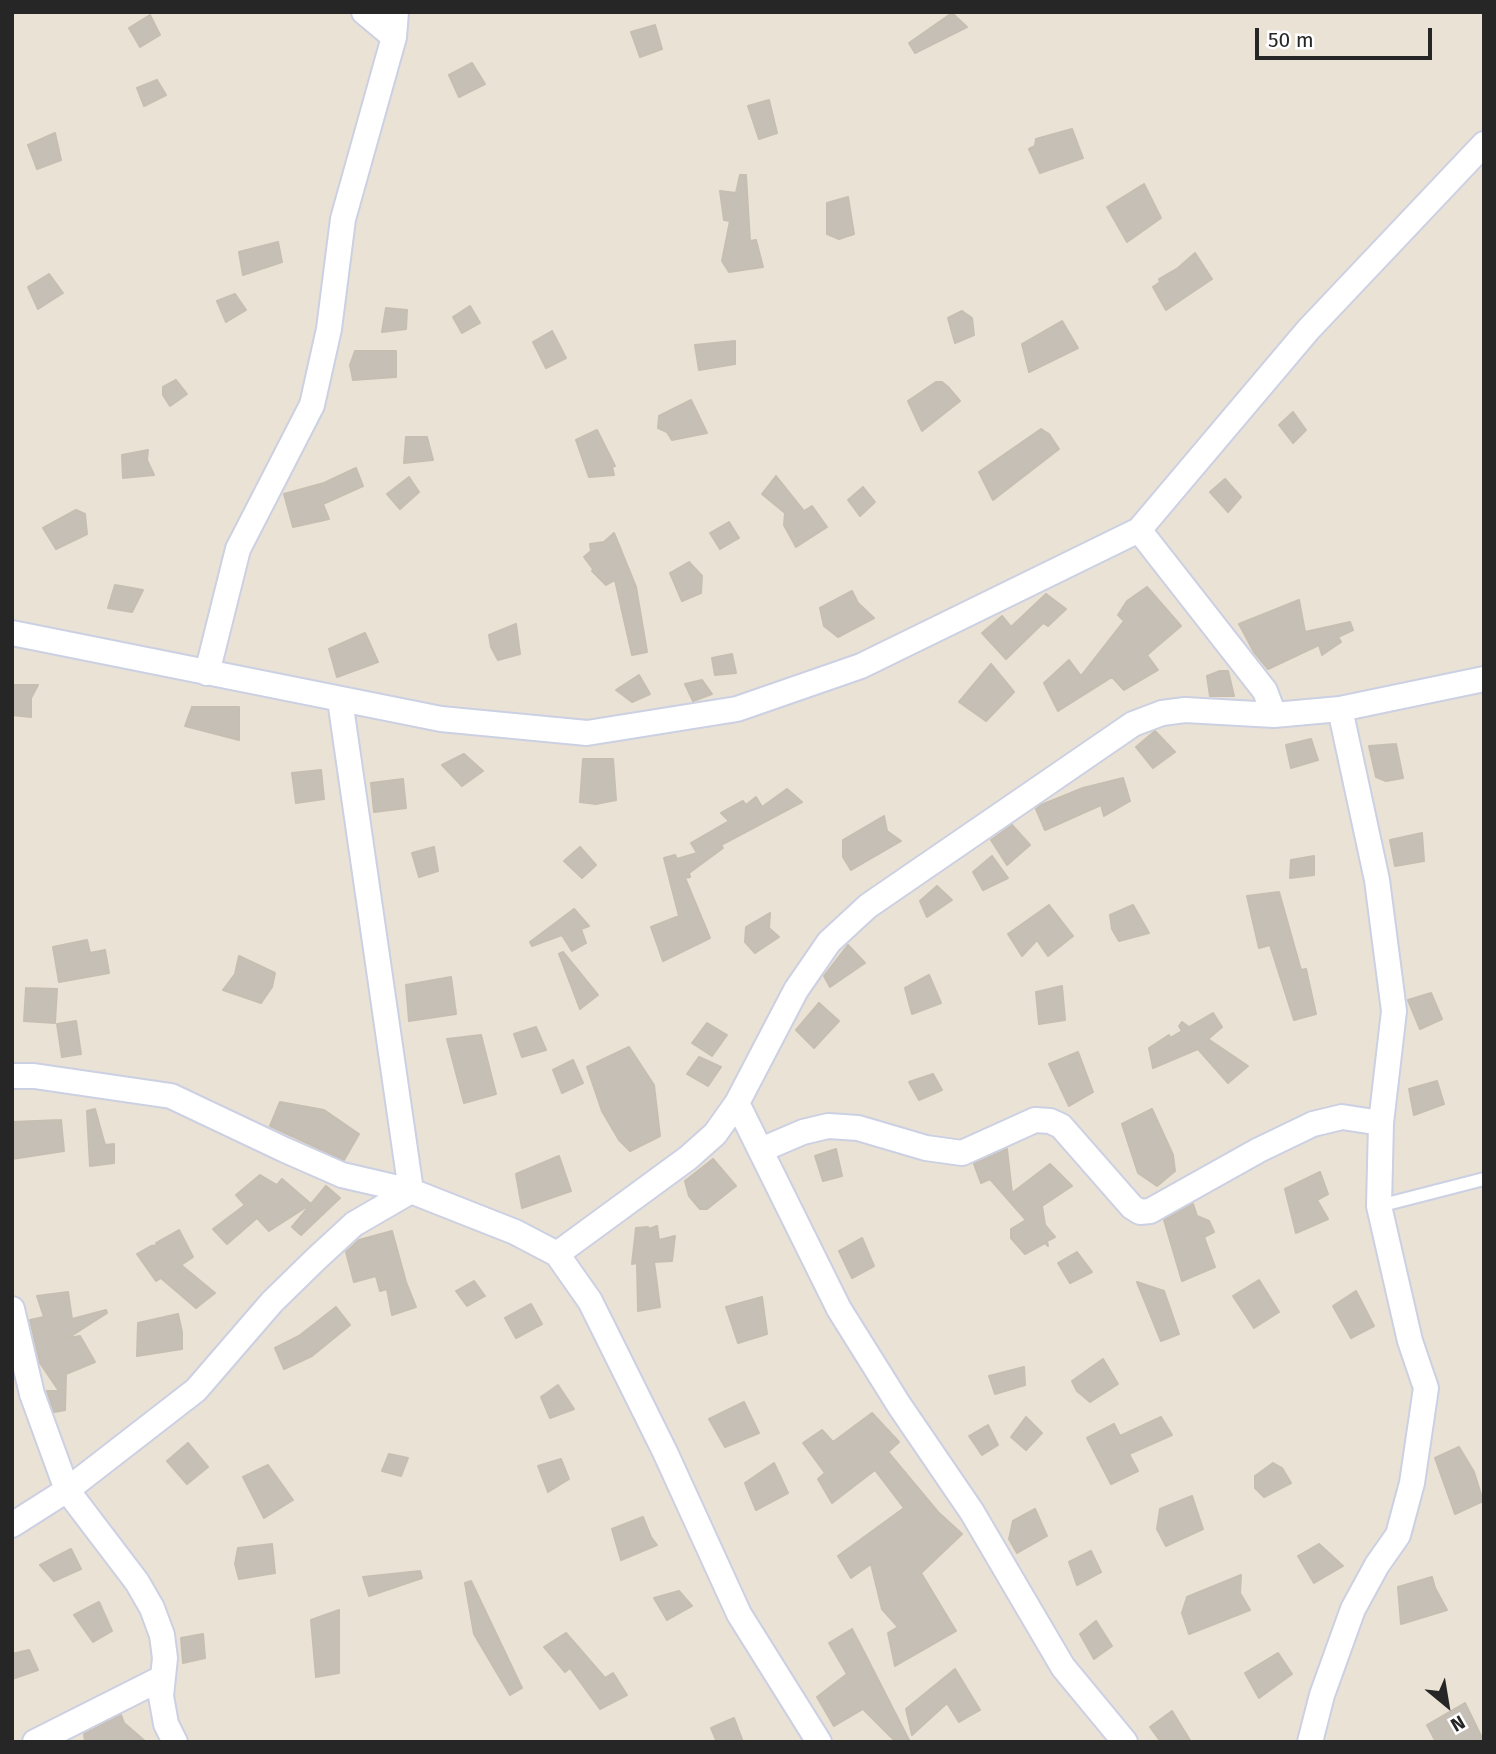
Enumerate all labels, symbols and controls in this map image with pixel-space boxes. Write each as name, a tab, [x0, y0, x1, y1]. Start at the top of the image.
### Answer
scale bar	[1258, 14, 1435, 58]
text: 50 m	[1268, 27, 1314, 53]
north arrow	[1412, 1670, 1482, 1740]
text: N	[1447, 1711, 1469, 1737]

